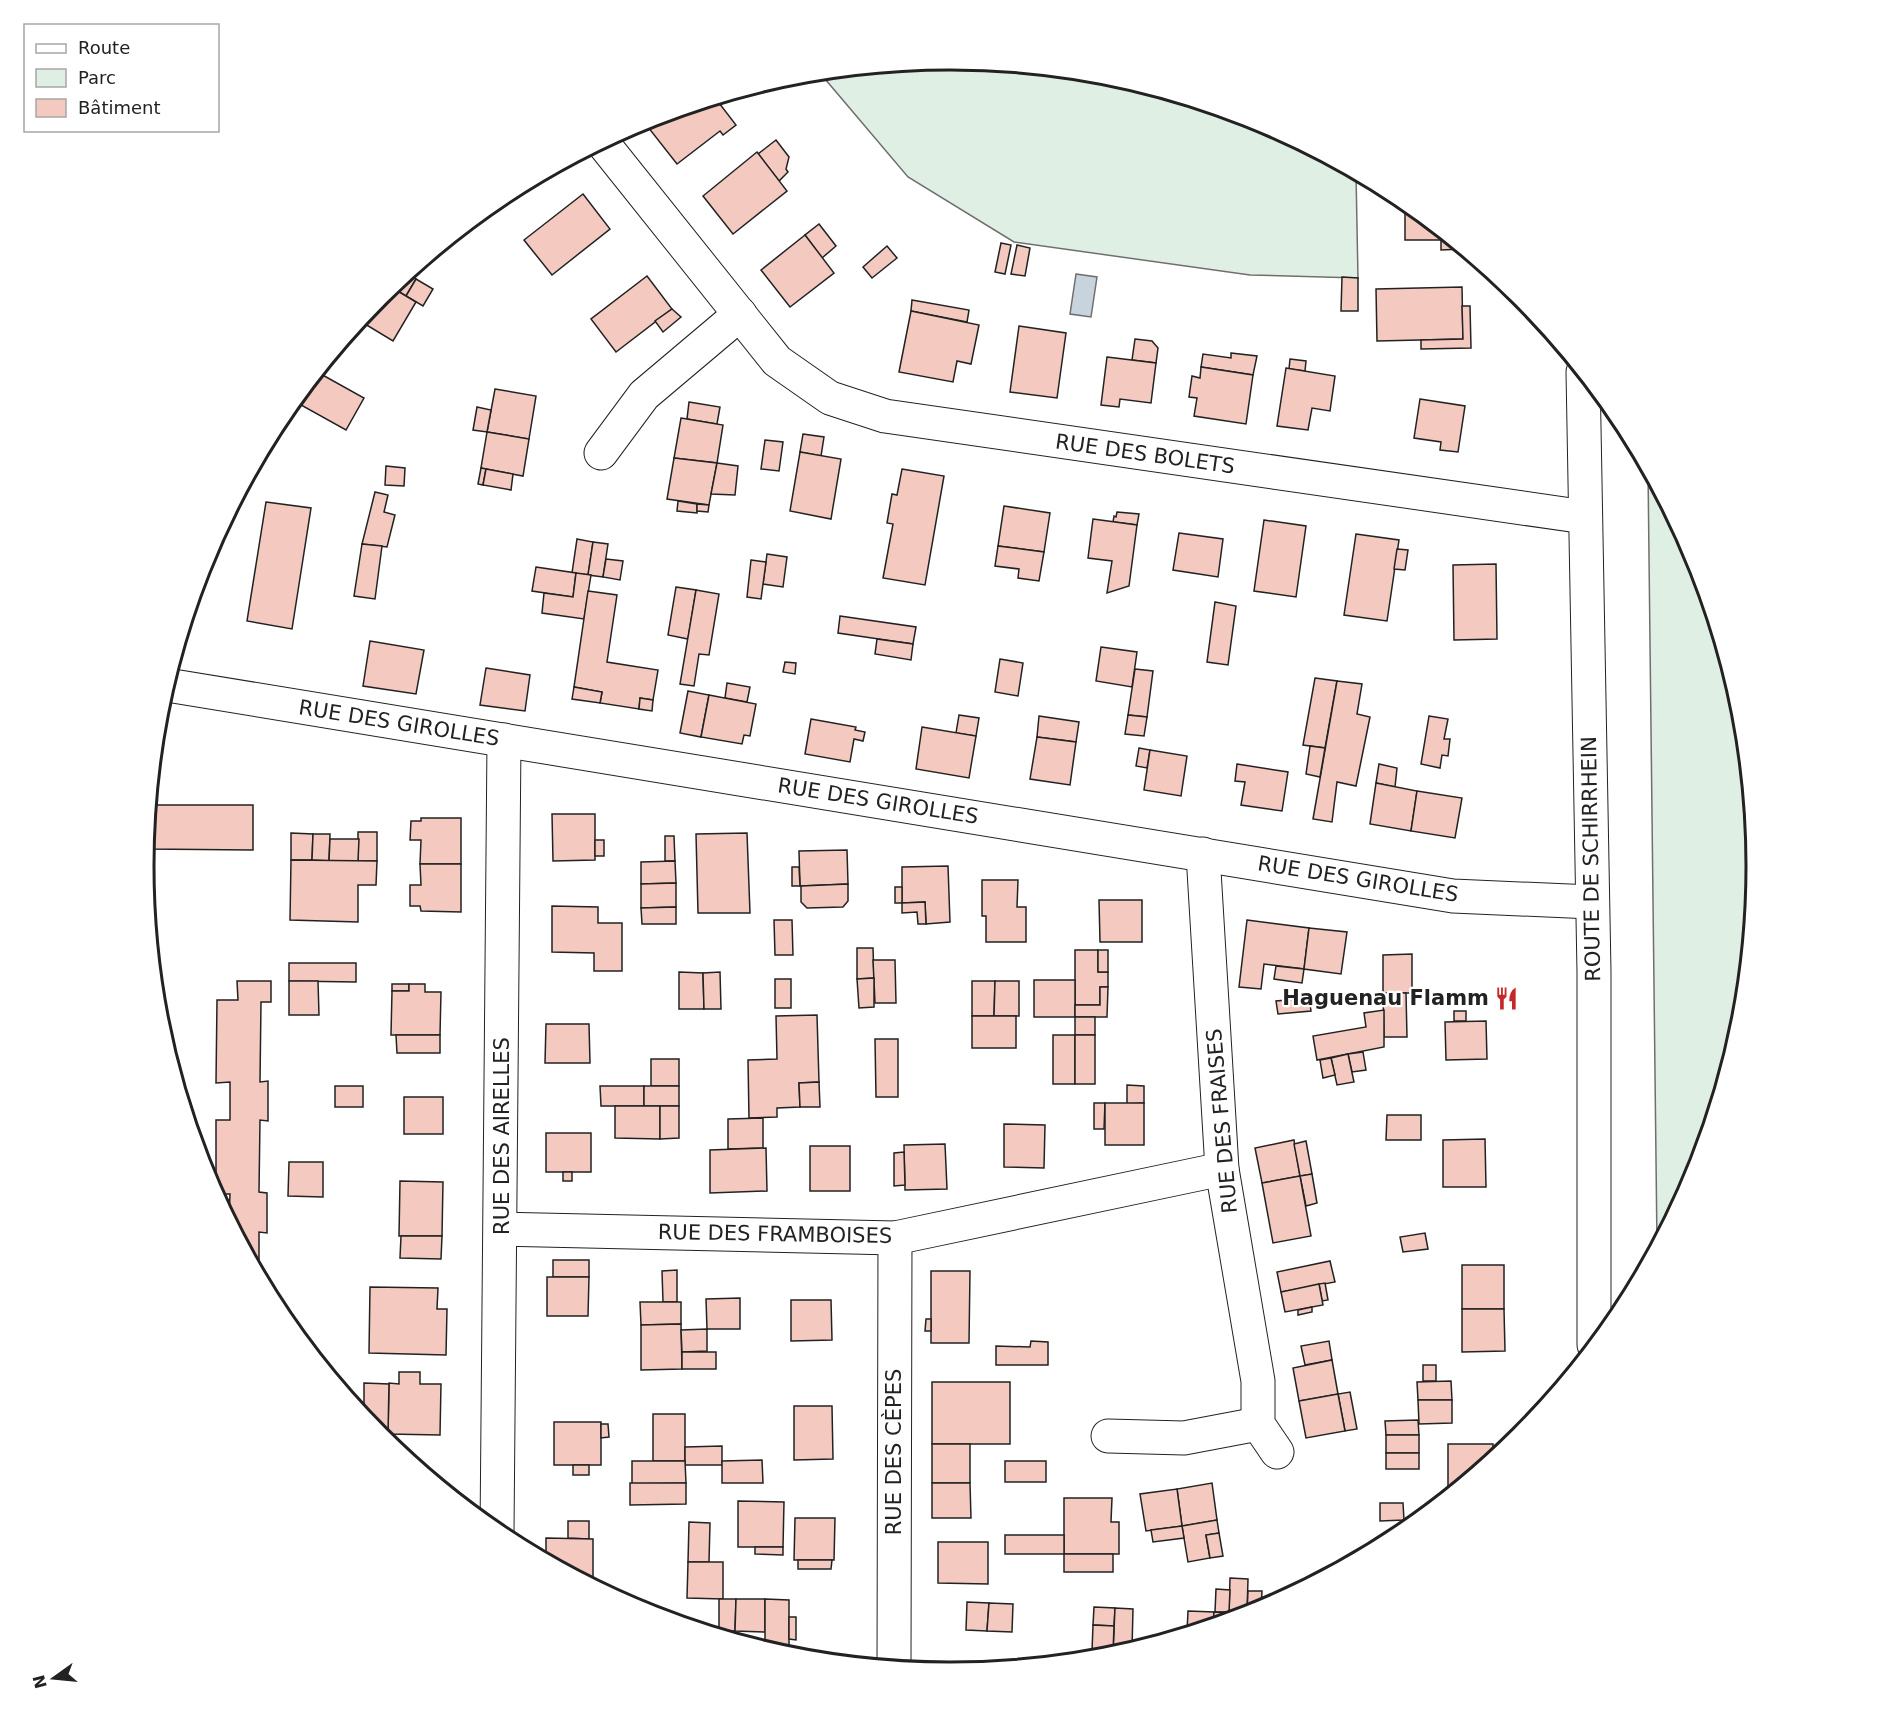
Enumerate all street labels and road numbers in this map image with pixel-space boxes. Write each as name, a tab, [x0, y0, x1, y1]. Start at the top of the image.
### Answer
street label: RUE DES BOLETS	[1054, 430, 1236, 478]
street label: RUE DES GIROLLES	[297, 695, 501, 751]
street label: ROUTE DE SCHIRRHEIN	[1577, 736, 1605, 982]
street label: RUE DES GIROLLES	[776, 773, 980, 829]
street label: RUE DES GIROLLES	[1256, 851, 1460, 907]
street label: RUE DES FRAISES	[1202, 1027, 1242, 1215]
street label: RUE DES AIRELLES	[490, 1037, 514, 1235]
street label: RUE DES FRAMBOISES	[658, 1220, 892, 1248]
street label: RUE DES CÈPES	[881, 1369, 906, 1535]

